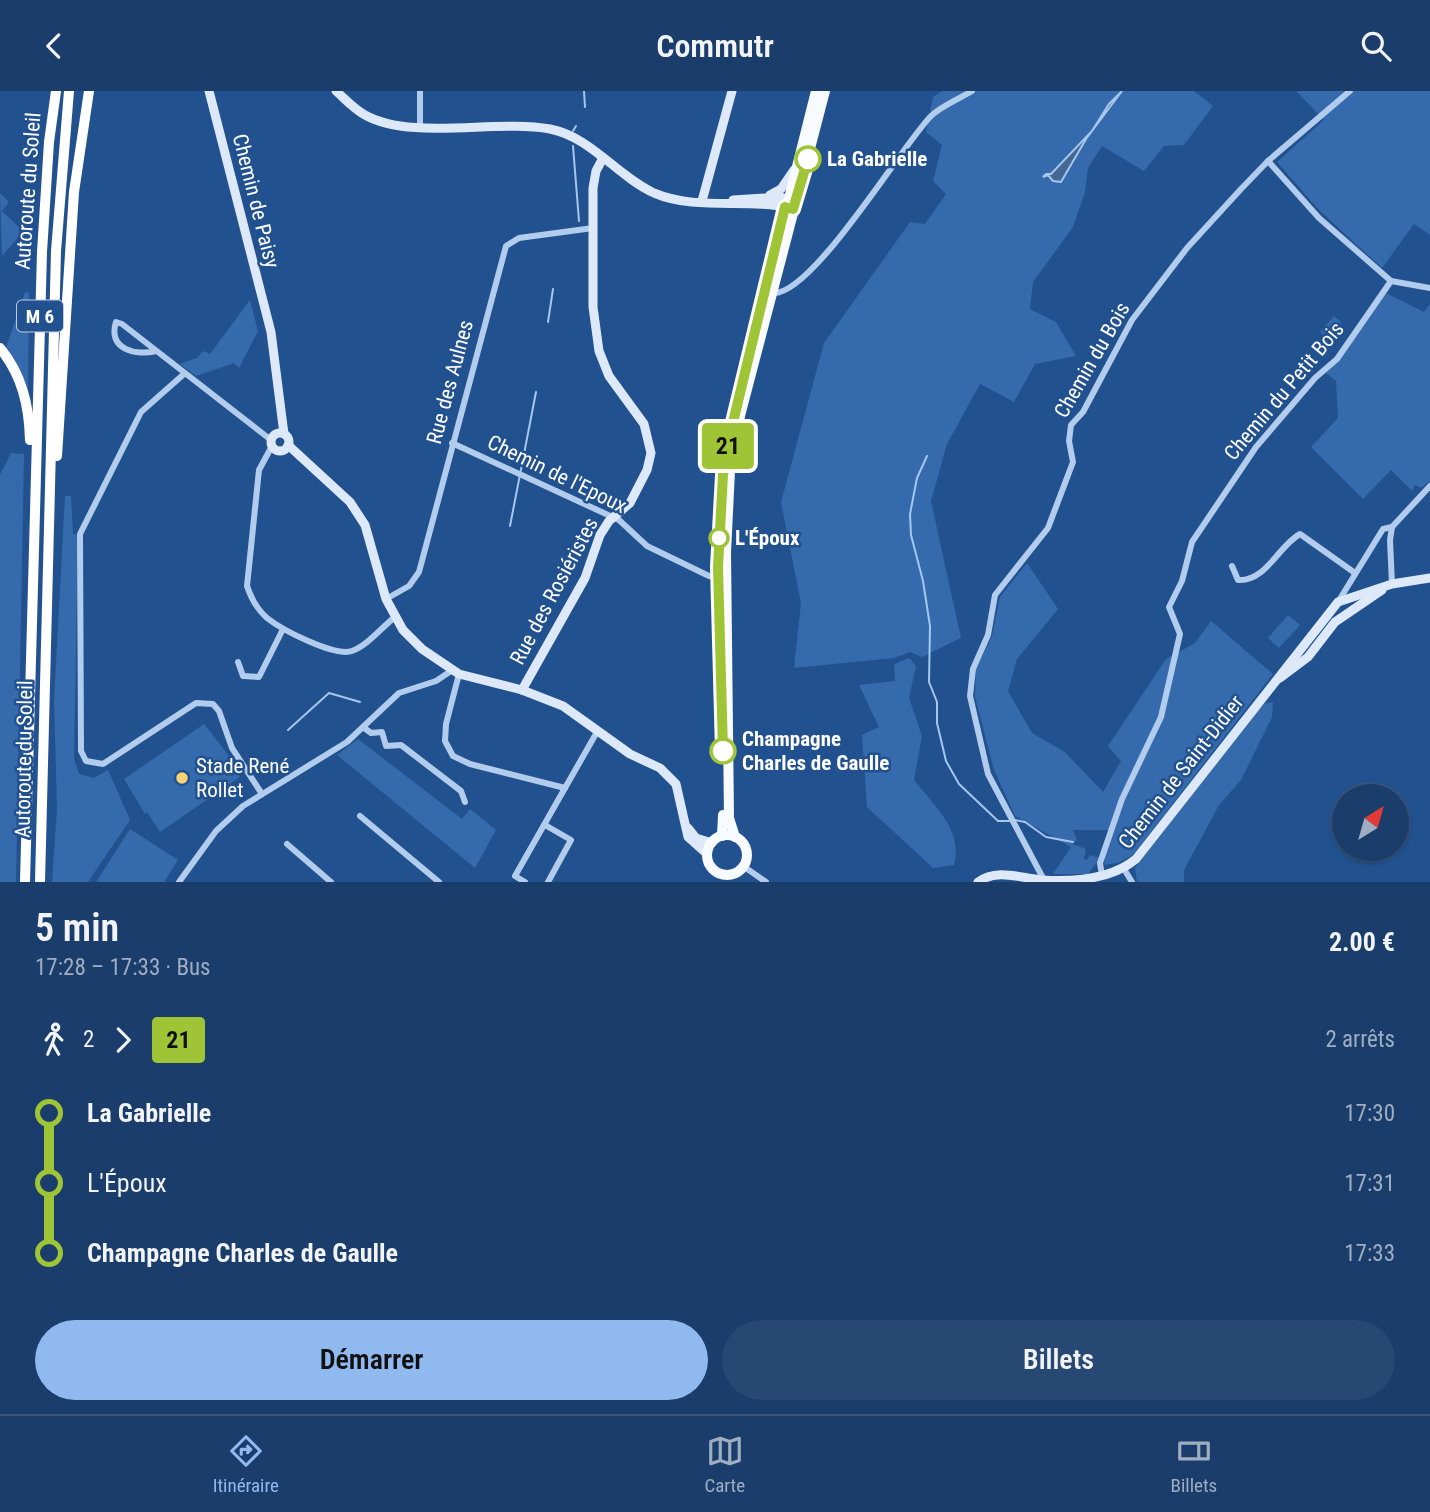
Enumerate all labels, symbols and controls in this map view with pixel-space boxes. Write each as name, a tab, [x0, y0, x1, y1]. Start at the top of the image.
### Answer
icon: back	[35, 27, 73, 65]
text: Commutr	[656, 27, 774, 65]
icon: search	[1357, 27, 1395, 65]
street label: Autoroute du Soleil	[11, 112, 45, 270]
street label: Chemin de Paisy	[228, 131, 284, 271]
marker: La Gabrielle	[795, 146, 821, 172]
place label: La Gabrielle	[827, 147, 927, 171]
street label: Chemin du Bois	[1049, 298, 1135, 422]
road number: M 6	[17, 301, 63, 332]
street label: Rue des Aulnes	[422, 317, 478, 447]
street label: Chemin du Petit Bois	[1219, 317, 1349, 465]
line badge: 21	[696, 423, 760, 469]
street label: Chemin de l'Epoux	[484, 430, 630, 518]
text: 21	[716, 432, 740, 460]
street label: Rue des Rosiéristes	[505, 513, 603, 669]
place label: L'Époux	[735, 526, 800, 550]
marker: L'Époux	[709, 528, 729, 548]
street label: Autoroute du Soleil	[11, 680, 37, 838]
street label: Chemin de Saint-Didier	[1114, 690, 1248, 854]
place label: Champagne Charles de Gaulle	[742, 727, 889, 775]
marker: Champagne Charles de Gaulle	[710, 738, 736, 764]
place label: Stade René Rollet	[196, 754, 289, 802]
marker: Stade René Rollet	[174, 770, 190, 786]
north arrow	[1332, 784, 1409, 861]
map controls	[1332, 784, 1409, 861]
text: 5 min	[35, 906, 119, 950]
text: 2.00 €	[1329, 927, 1395, 957]
text: 17:28 – 17:33 · Bus	[35, 954, 211, 981]
icon: walk	[35, 1021, 73, 1059]
icon: forward	[104, 1021, 142, 1059]
text: 2	[83, 1026, 94, 1053]
text: 21	[166, 1026, 191, 1054]
text: 2 arrêts	[1325, 1026, 1395, 1053]
text: La Gabrielle	[87, 1098, 211, 1128]
text: 17:30	[1344, 1100, 1395, 1127]
text: L'Époux	[87, 1168, 167, 1198]
text: 17:31	[1344, 1170, 1395, 1197]
text: Champagne Charles de Gaulle	[87, 1238, 398, 1268]
text: 17:33	[1344, 1240, 1395, 1267]
button: Démarrer	[35, 1320, 708, 1400]
button: Billets	[722, 1320, 1395, 1400]
tab: Itinéraire	[213, 1432, 279, 1497]
tab: Carte	[704, 1432, 745, 1497]
tab: Billets	[1171, 1432, 1217, 1497]

